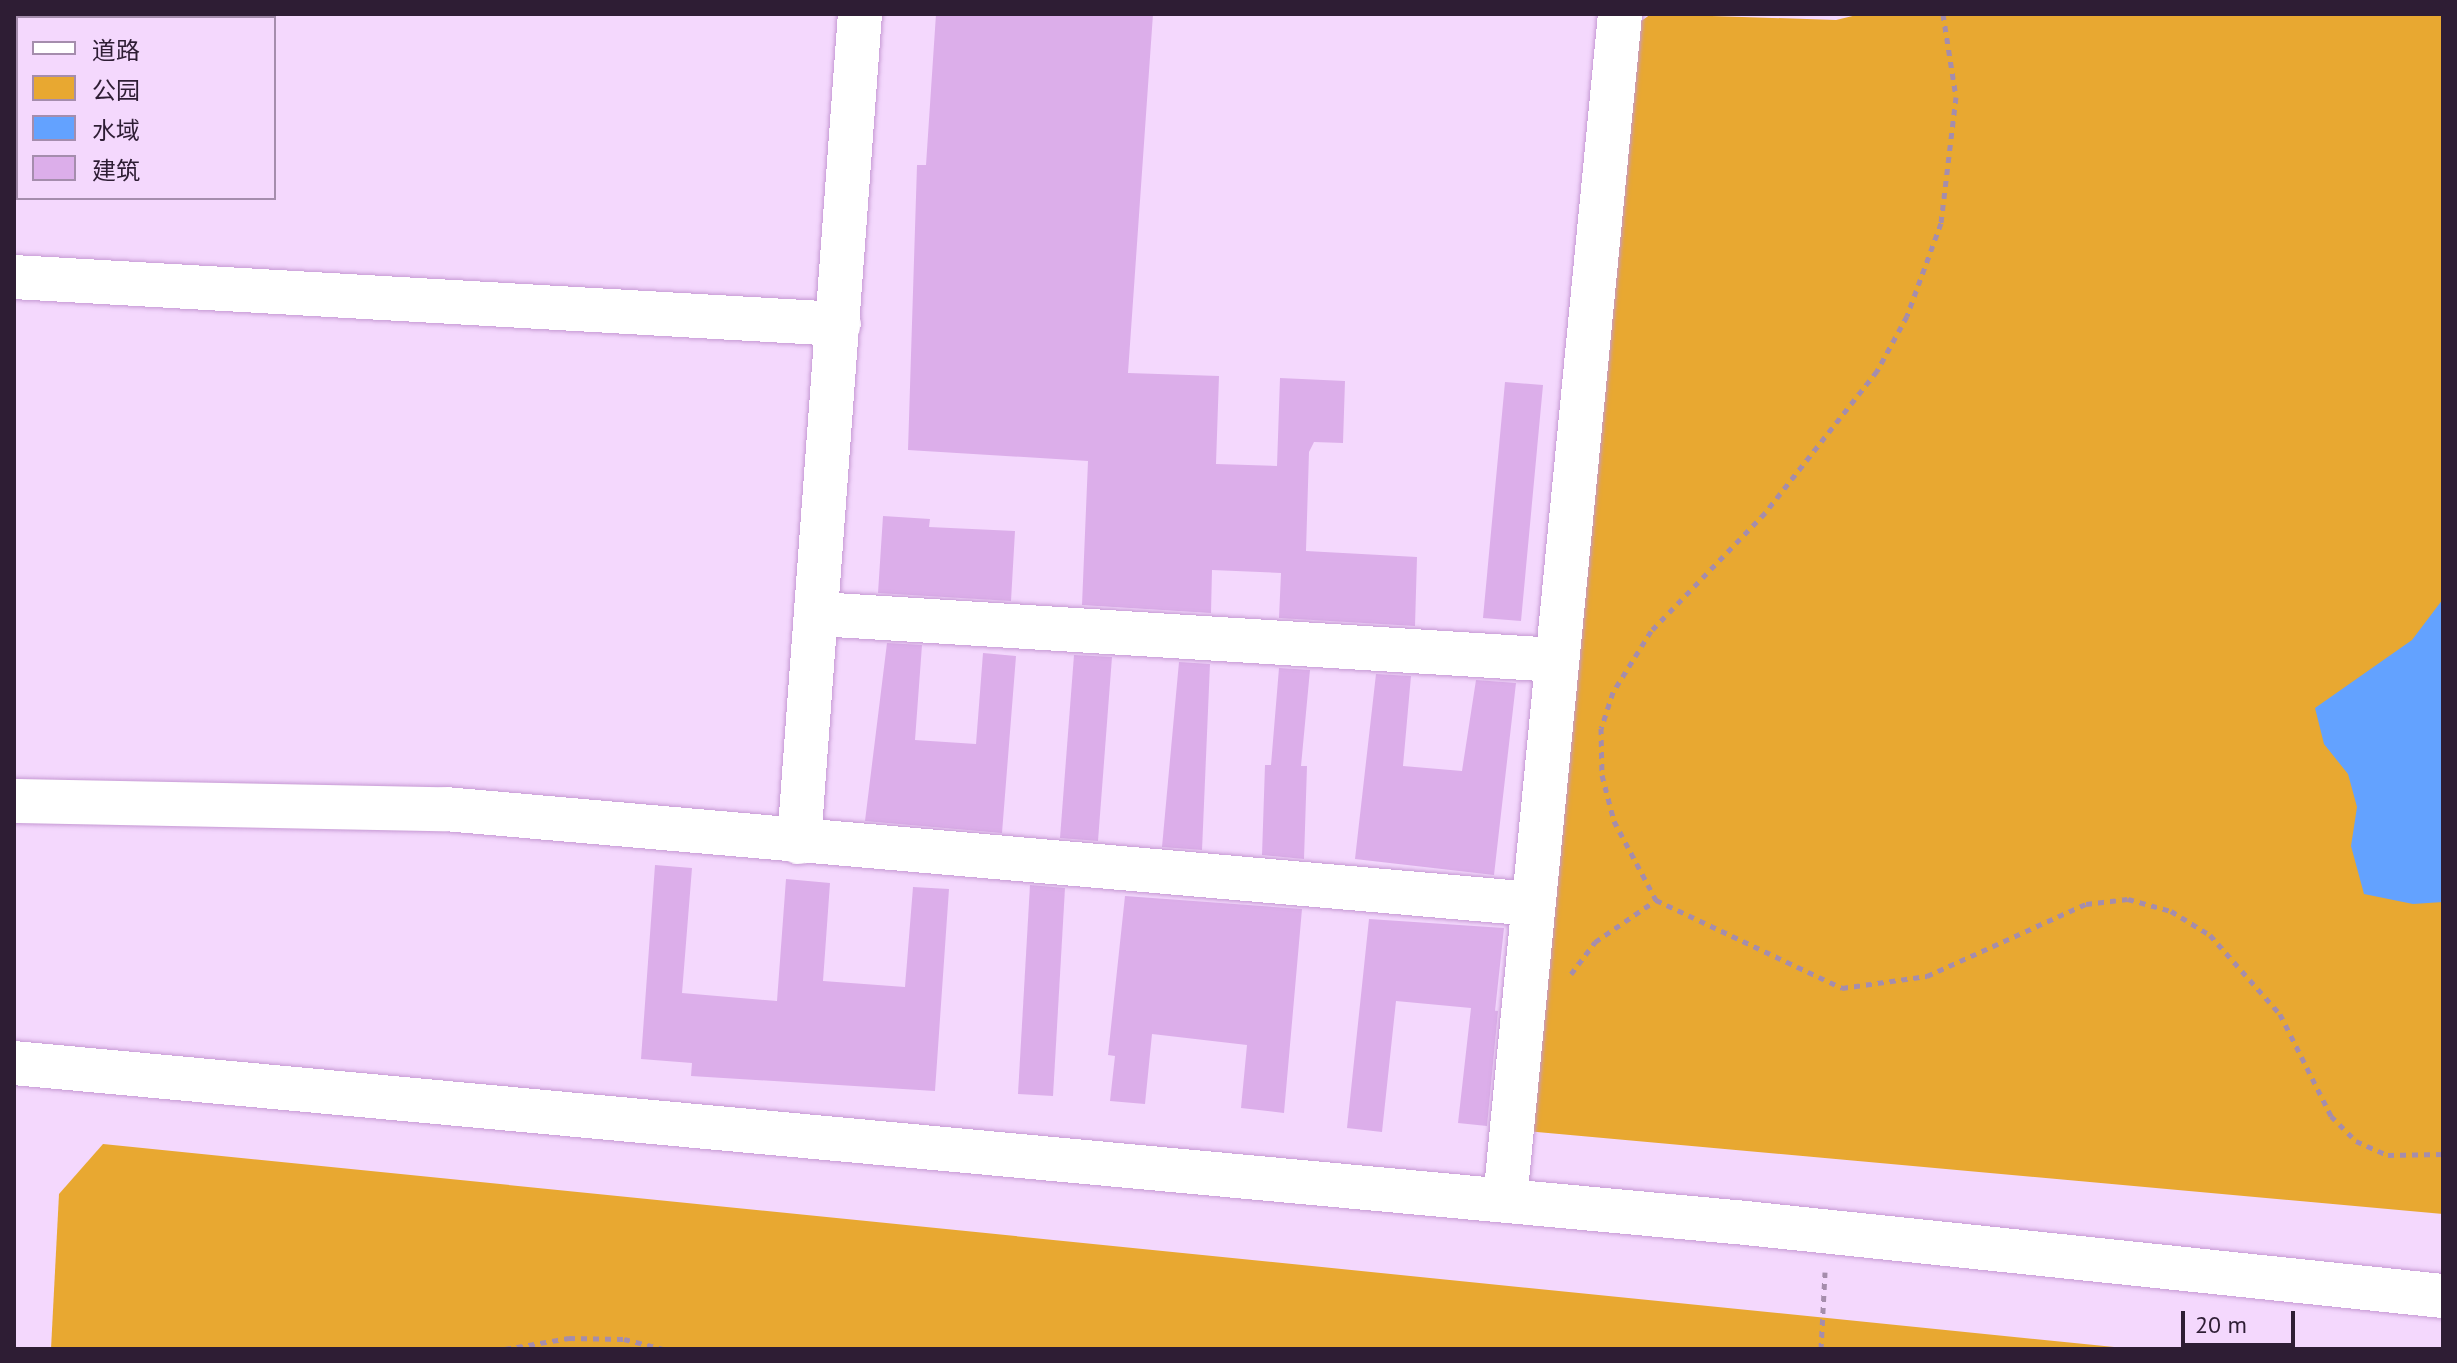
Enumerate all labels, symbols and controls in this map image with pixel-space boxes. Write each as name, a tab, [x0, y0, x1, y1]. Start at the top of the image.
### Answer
legend	[16, 16, 276, 200]
text: 道路	[92, 35, 140, 66]
text: 公园	[92, 75, 140, 106]
text: 水域	[92, 115, 140, 146]
text: 建筑	[92, 155, 140, 186]
scale bar	[2185, 1295, 2299, 1345]
text: 20 m	[2195, 1309, 2247, 1340]

